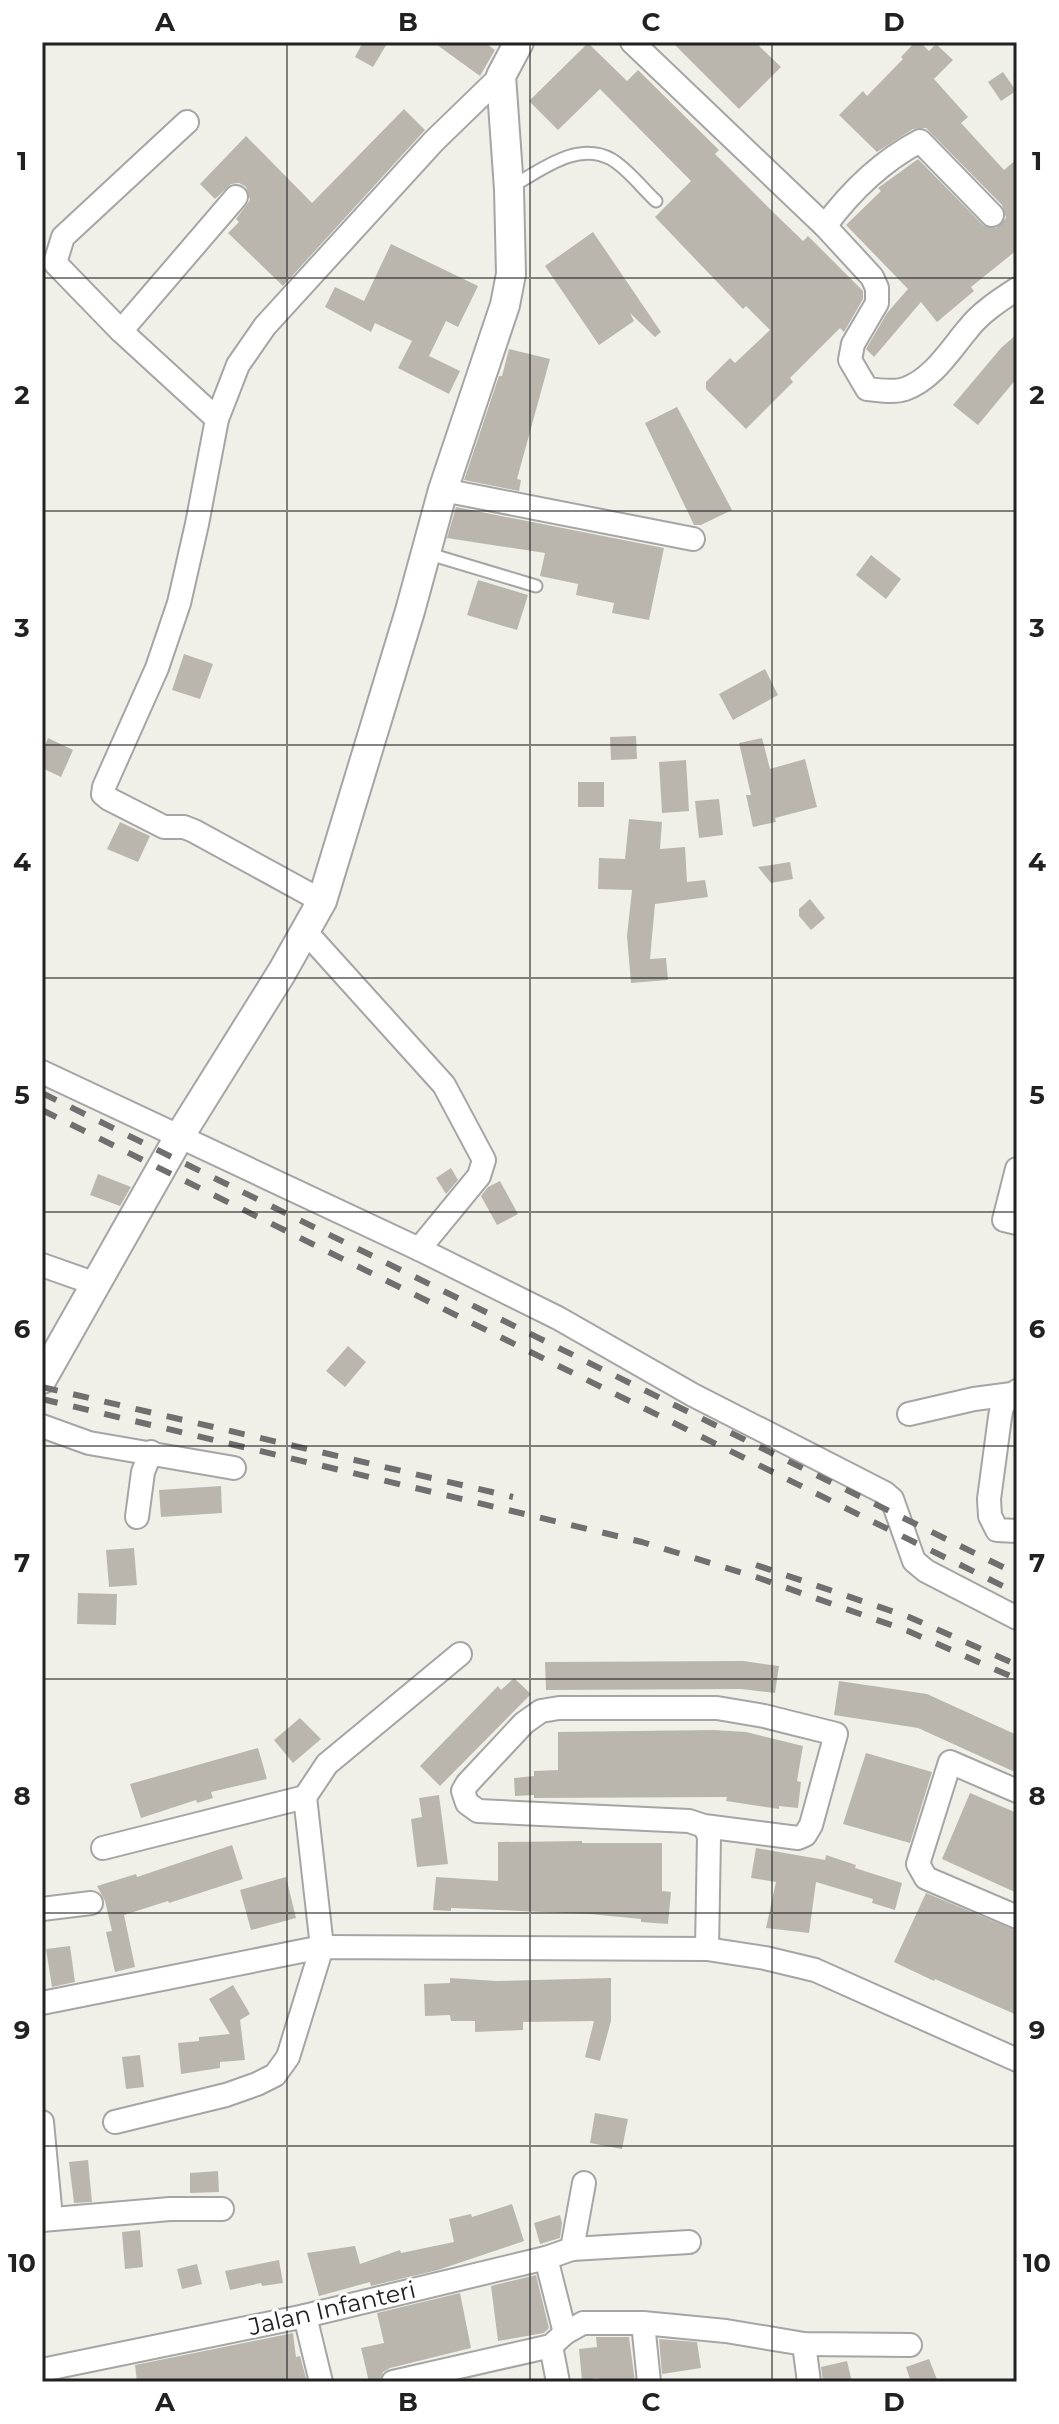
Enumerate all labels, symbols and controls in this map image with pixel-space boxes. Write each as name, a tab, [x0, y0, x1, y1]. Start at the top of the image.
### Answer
text: A	[154, 6, 176, 38]
text: B	[398, 6, 418, 38]
text: C	[642, 6, 661, 38]
text: D	[883, 6, 905, 38]
text: 1	[17, 145, 27, 177]
text: 1	[1032, 145, 1042, 177]
text: 2	[14, 379, 30, 411]
text: 2	[1029, 379, 1045, 411]
text: 3	[13, 612, 30, 644]
text: 3	[1028, 612, 1045, 644]
text: 4	[13, 846, 31, 878]
text: 4	[1028, 846, 1046, 878]
text: 5	[14, 1079, 30, 1111]
text: 5	[1029, 1079, 1045, 1111]
text: 6	[14, 1313, 31, 1345]
text: 6	[1029, 1313, 1046, 1345]
text: 7	[14, 1547, 30, 1579]
text: 7	[1029, 1547, 1045, 1579]
text: 8	[13, 1780, 31, 1812]
text: 8	[1028, 1780, 1046, 1812]
text: 9	[14, 2014, 30, 2046]
text: 9	[1029, 2014, 1045, 2046]
text: 10	[8, 2247, 36, 2279]
text: 10	[1023, 2247, 1051, 2279]
street label: Jalan Infanteri	[245, 2275, 418, 2342]
text: A	[154, 2386, 176, 2418]
text: B	[398, 2386, 418, 2418]
text: C	[642, 2386, 661, 2418]
text: D	[883, 2386, 905, 2418]

